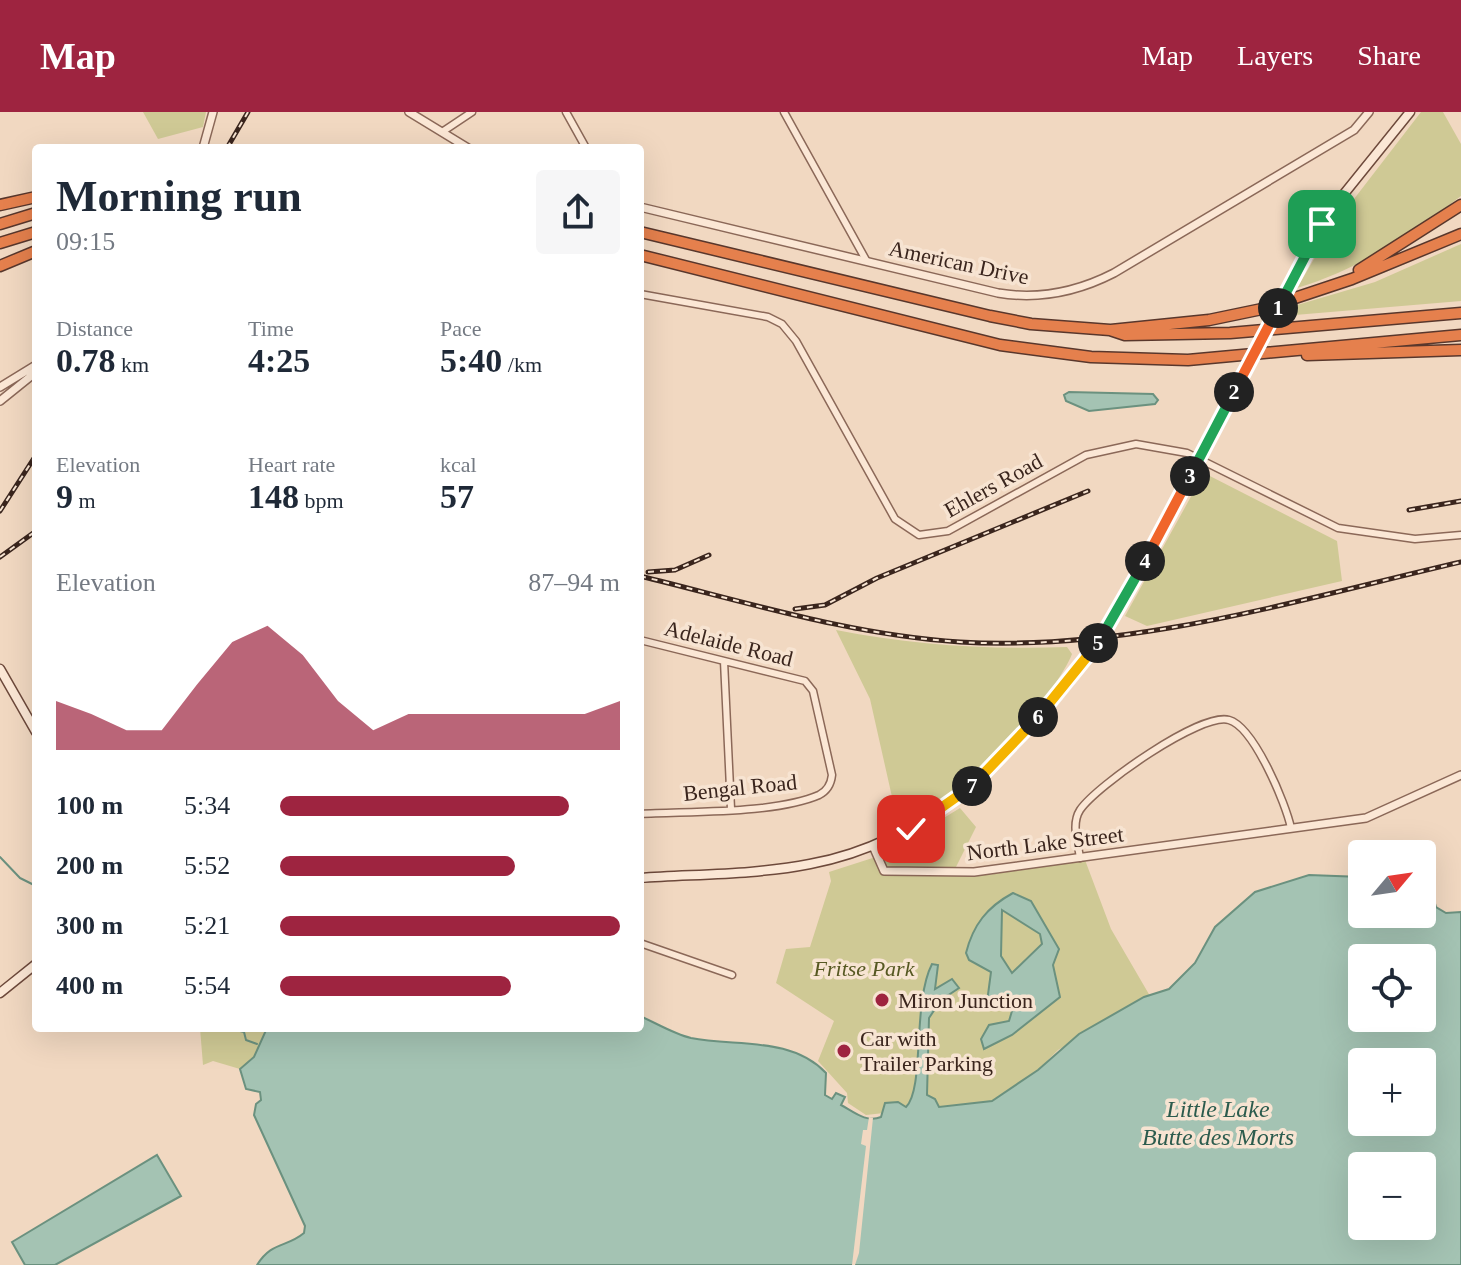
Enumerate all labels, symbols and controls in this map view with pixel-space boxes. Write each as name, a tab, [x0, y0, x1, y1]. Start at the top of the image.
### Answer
text: Map	[40, 35, 116, 77]
text: Map	[1142, 40, 1193, 71]
text: Layers	[1237, 40, 1313, 71]
text: Share	[1357, 40, 1421, 71]
button: share	[536, 170, 620, 254]
text: Morning run	[56, 172, 302, 221]
pin	[1288, 190, 1356, 258]
icon: arrive	[1300, 202, 1344, 246]
text: 09:15	[56, 227, 115, 256]
street label: American Drive	[887, 235, 1031, 290]
pin: 1	[1258, 288, 1298, 328]
text: 1	[1273, 295, 1284, 320]
text: Distance	[56, 316, 133, 341]
text: Time	[248, 316, 294, 341]
text: Pace	[440, 316, 482, 341]
text: 0.78	[56, 342, 116, 379]
text: 4:25	[248, 342, 310, 379]
text: 5:40	[440, 342, 502, 379]
text: km	[116, 352, 149, 377]
text: /km	[502, 352, 542, 377]
pin: 2	[1214, 372, 1254, 412]
text: 2	[1229, 379, 1240, 404]
street label: Ehlers Road	[940, 448, 1047, 523]
text: Elevation	[56, 452, 140, 477]
text: Heart rate	[248, 452, 335, 477]
text: kcal	[440, 452, 477, 477]
pin: 3	[1170, 456, 1210, 496]
text: 3	[1185, 463, 1196, 488]
text: 9	[56, 478, 73, 515]
text: 148	[248, 478, 299, 515]
text: 57	[440, 478, 474, 515]
text: m	[73, 488, 96, 513]
text: bpm	[299, 488, 344, 513]
pin: 4	[1125, 541, 1165, 581]
text: 4	[1140, 548, 1151, 573]
text: Elevation	[56, 568, 156, 597]
text: 87–94 m	[528, 568, 620, 597]
street label: Adelaide Road	[662, 615, 796, 672]
pin: 5	[1078, 623, 1118, 663]
text: 5	[1093, 630, 1104, 655]
pin: 6	[1018, 697, 1058, 737]
text: 6	[1033, 704, 1044, 729]
pin: 7	[952, 766, 992, 806]
street label: Bengal Road	[682, 769, 798, 806]
text: 7	[967, 773, 978, 798]
text: 100 m	[56, 791, 123, 820]
text: 5:34	[184, 791, 230, 820]
pin	[877, 795, 945, 863]
icon: check	[889, 807, 933, 851]
street label: North Lake Street	[965, 821, 1125, 866]
north arrow	[1348, 840, 1436, 928]
map controls	[1348, 840, 1436, 1240]
text: 200 m	[56, 851, 123, 880]
text: 5:52	[184, 851, 230, 880]
text: 300 m	[56, 911, 123, 940]
text: 5:21	[184, 911, 230, 940]
button: locate	[1348, 944, 1436, 1032]
park label: Fritse Park	[813, 956, 916, 981]
text: 400 m	[56, 971, 123, 1000]
text: 5:54	[184, 971, 230, 1000]
place label: Miron Junction	[898, 988, 1033, 1013]
marker: Miron Junction	[873, 991, 891, 1009]
place label: Car with Trailer Parking	[860, 1026, 993, 1076]
marker: Car with Trailer Parking	[835, 1042, 853, 1060]
button: +	[1348, 1048, 1436, 1136]
water label: Little Lake Butte des Morts	[1142, 1096, 1294, 1150]
button: −	[1348, 1152, 1436, 1240]

